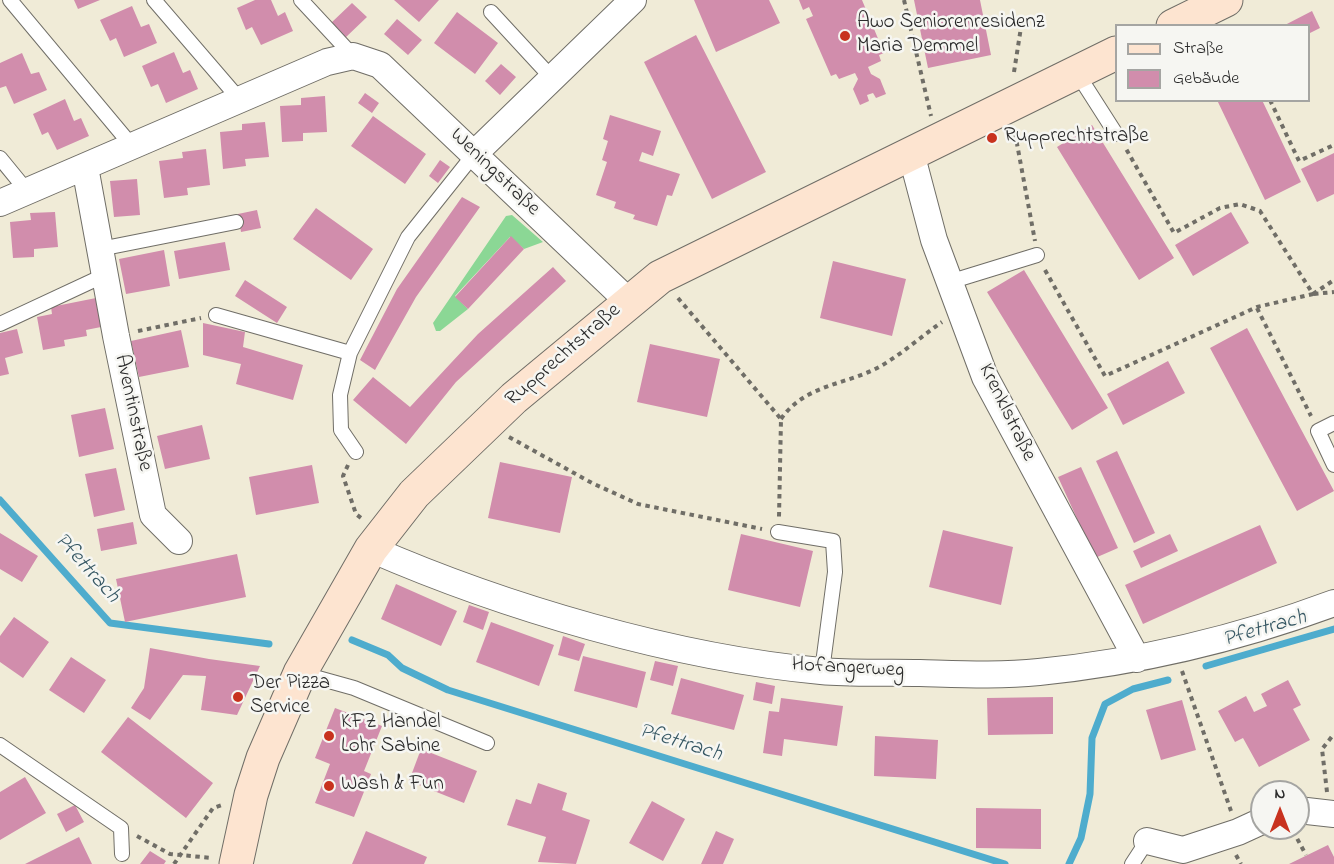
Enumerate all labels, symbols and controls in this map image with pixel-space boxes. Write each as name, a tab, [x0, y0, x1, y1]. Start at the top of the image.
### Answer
place label: Awo Seniorenresidenz Maria Demmel	[857, 11, 1045, 61]
legend	[1115, 24, 1310, 102]
marker: Awo Seniorenresidenz Maria Demmel	[838, 29, 852, 43]
text: Straße	[1173, 36, 1223, 62]
text: Gebäude	[1173, 66, 1239, 92]
street label: Weningstraße	[444, 124, 544, 222]
place label: Rupprechtstraße	[1004, 125, 1149, 151]
marker: Rupprechtstraße	[985, 131, 999, 145]
street label: Rupprechtstraße	[501, 299, 627, 413]
street label: Aventinstraße	[107, 352, 157, 474]
street label: Krenklstraße	[972, 360, 1040, 466]
water label: Pfettrach	[48, 529, 124, 609]
water label: Pfettrach	[1220, 606, 1310, 654]
street label: Hofangerweg	[791, 653, 905, 685]
place label: Der Pizza Service	[250, 672, 330, 722]
marker: Der Pizza Service	[231, 690, 245, 704]
place label: KFZ Handel Lohr Sabine	[341, 711, 441, 761]
water label: Pfettrach	[635, 719, 725, 769]
marker: KFZ Handel Lohr Sabine	[322, 729, 336, 743]
place label: Wash & Fun	[341, 773, 444, 799]
marker: Wash & Fun	[322, 779, 336, 793]
north arrow	[1250, 780, 1310, 840]
text: N	[1275, 782, 1285, 806]

